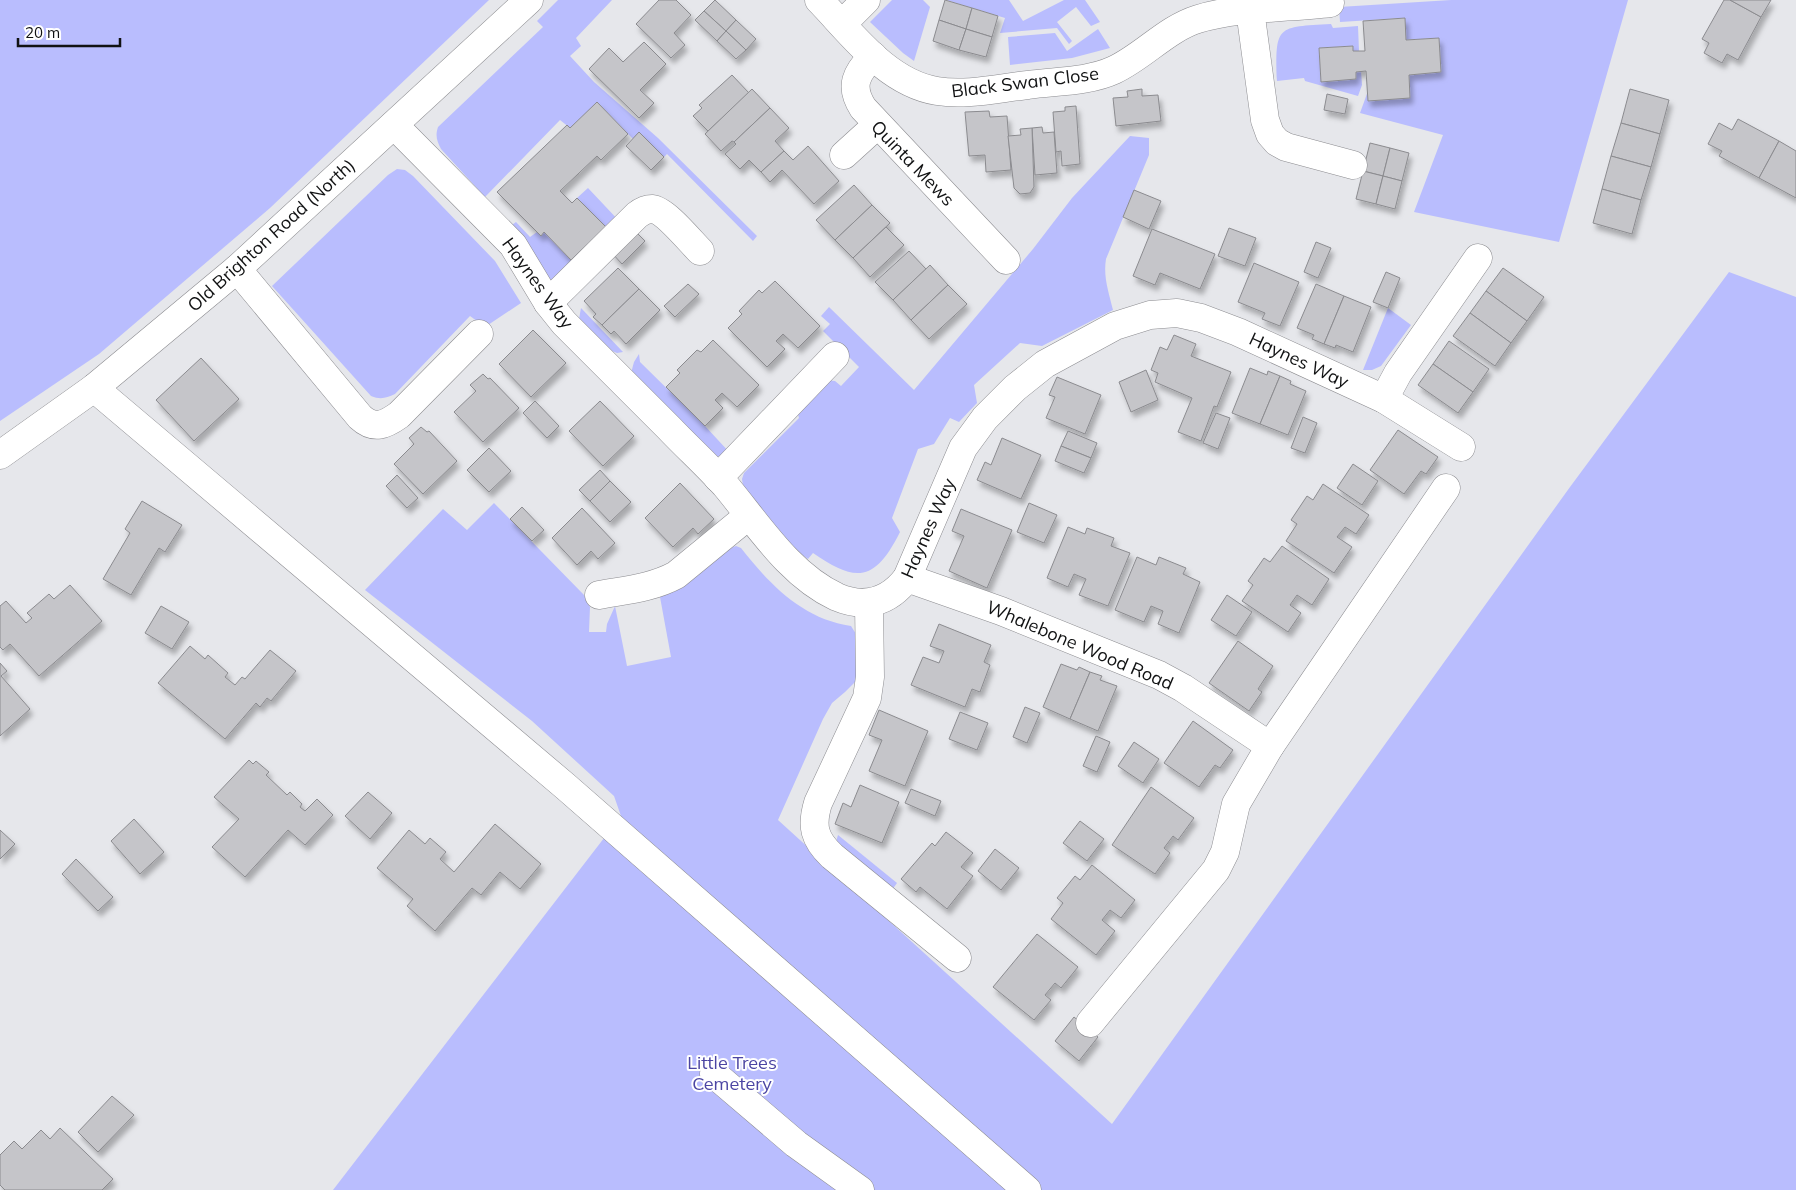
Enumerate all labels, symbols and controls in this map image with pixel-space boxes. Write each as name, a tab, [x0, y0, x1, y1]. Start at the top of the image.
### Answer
scale bar	[18, 15, 120, 47]
text: 20 m	[25, 23, 60, 42]
street label: Black Swan Close	[950, 62, 1100, 102]
street label: Quinta Mews	[866, 115, 960, 211]
street label: Old Brighton Road (North)	[182, 154, 360, 316]
street label: Haynes Way	[497, 233, 579, 334]
street label: Haynes Way	[1246, 327, 1353, 393]
street label: Haynes Way	[896, 474, 960, 582]
street label: Whalebone Wood Road	[983, 595, 1177, 695]
park label: Little Trees Cemetery	[687, 1051, 777, 1095]

